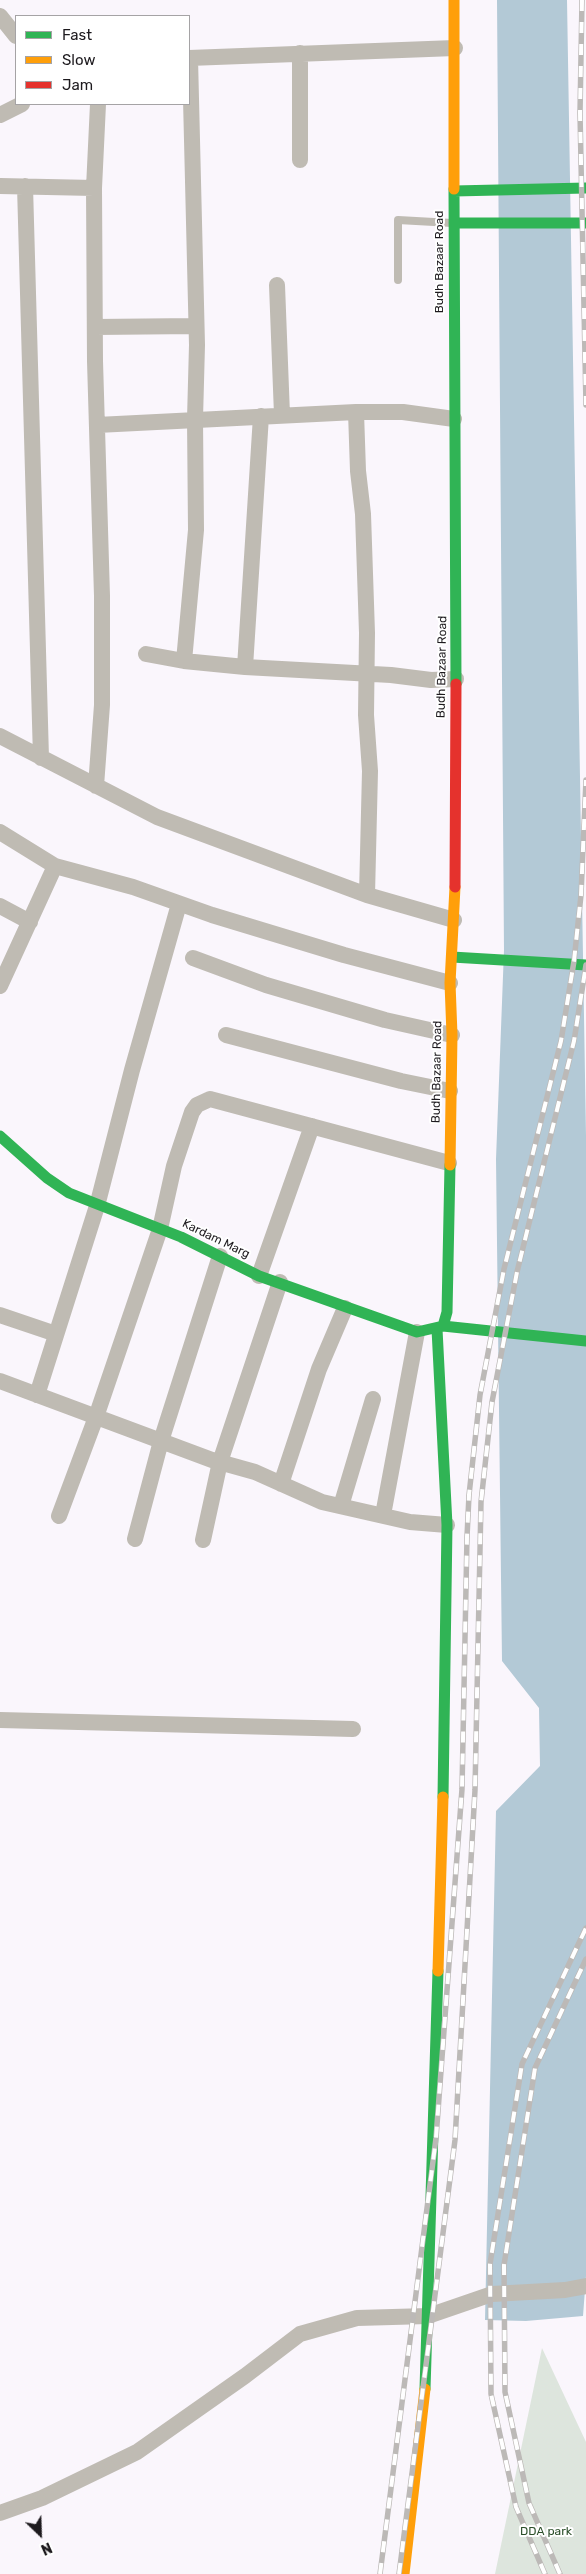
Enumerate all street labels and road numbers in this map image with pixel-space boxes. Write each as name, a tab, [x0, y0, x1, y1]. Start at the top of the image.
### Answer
street label: Budh Bazaar Road	[433, 211, 447, 313]
street label: Budh Bazaar Road	[434, 616, 450, 718]
street label: Budh Bazaar Road	[429, 1021, 445, 1123]
street label: Kardam Marg	[180, 1216, 252, 1262]

